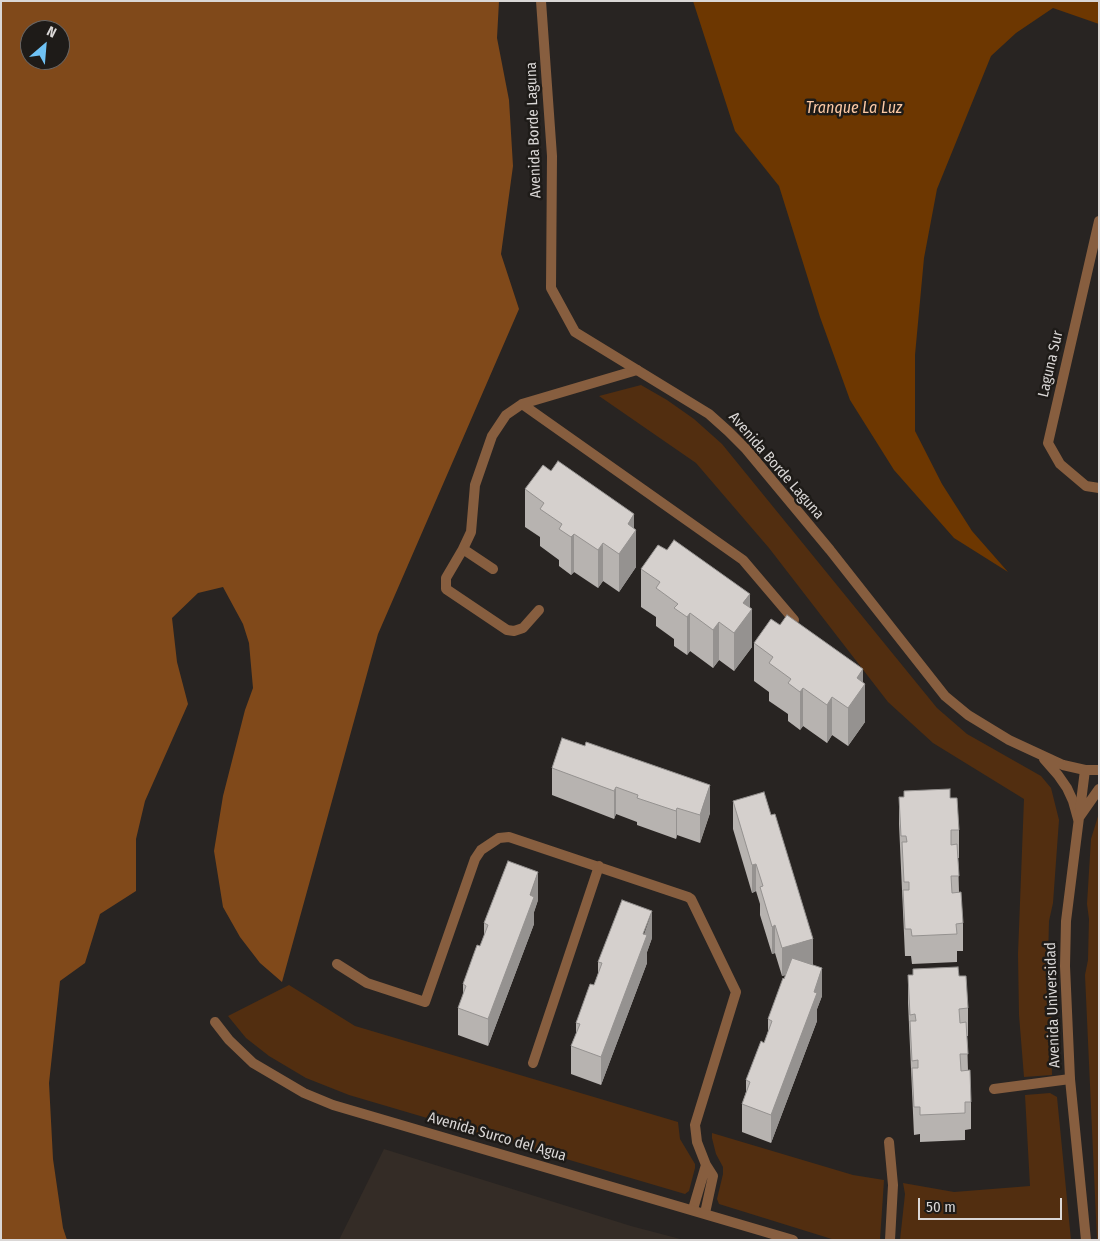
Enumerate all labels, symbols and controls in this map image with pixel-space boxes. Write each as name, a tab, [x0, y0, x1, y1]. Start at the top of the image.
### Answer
north arrow	[20, 20, 70, 70]
text: N	[44, 23, 59, 42]
street label: Avenida Borde Laguna	[523, 62, 545, 198]
water label: Tranque La Luz	[806, 99, 902, 119]
street label: Laguna Sur	[1035, 329, 1067, 399]
street label: Avenida Borde Laguna	[725, 409, 827, 523]
street label: Avenida Universidad	[1042, 942, 1064, 1068]
street label: Avenida Surco del Agua	[426, 1109, 568, 1165]
scale bar	[920, 1188, 1064, 1220]
text: 50 m	[926, 1198, 956, 1216]

